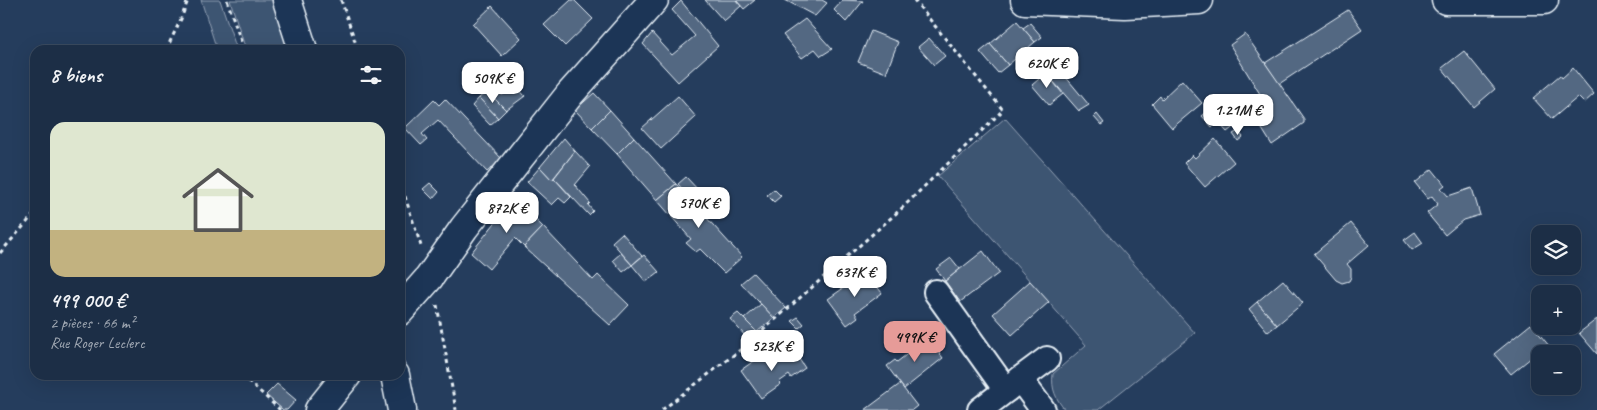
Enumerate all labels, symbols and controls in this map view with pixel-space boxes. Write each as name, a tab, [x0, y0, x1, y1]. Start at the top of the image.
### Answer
pin: 620K €	[1006, 46, 1088, 89]
text: 620K €	[1026, 53, 1068, 73]
icon: filters	[357, 61, 385, 89]
text: 8 biens	[50, 62, 102, 88]
pin: 509K €	[452, 62, 534, 104]
text: 509K €	[473, 68, 513, 88]
pin: 1.21M €	[1192, 94, 1284, 136]
text: 1.21M €	[1214, 100, 1262, 120]
icon: home	[173, 155, 263, 245]
pin: 570K €	[658, 186, 740, 229]
pin: 872K €	[466, 192, 548, 234]
text: 570K €	[679, 193, 719, 213]
text: 872K €	[487, 198, 527, 218]
map controls	[1531, 225, 1581, 395]
button: layers	[1531, 225, 1581, 275]
pin: 637K €	[814, 256, 896, 298]
text: 637K €	[834, 262, 876, 282]
button: +	[1531, 285, 1581, 335]
text: 499 000 €	[50, 287, 126, 313]
text: 2 pièces · 66 m²	[50, 313, 135, 333]
pin: 499K €	[874, 320, 956, 363]
text: 499K €	[895, 327, 935, 347]
pin: 523K €	[731, 330, 813, 372]
text: Rue Roger Leclerc	[50, 333, 145, 353]
text: 523K €	[752, 336, 792, 356]
button: −	[1531, 345, 1581, 395]

